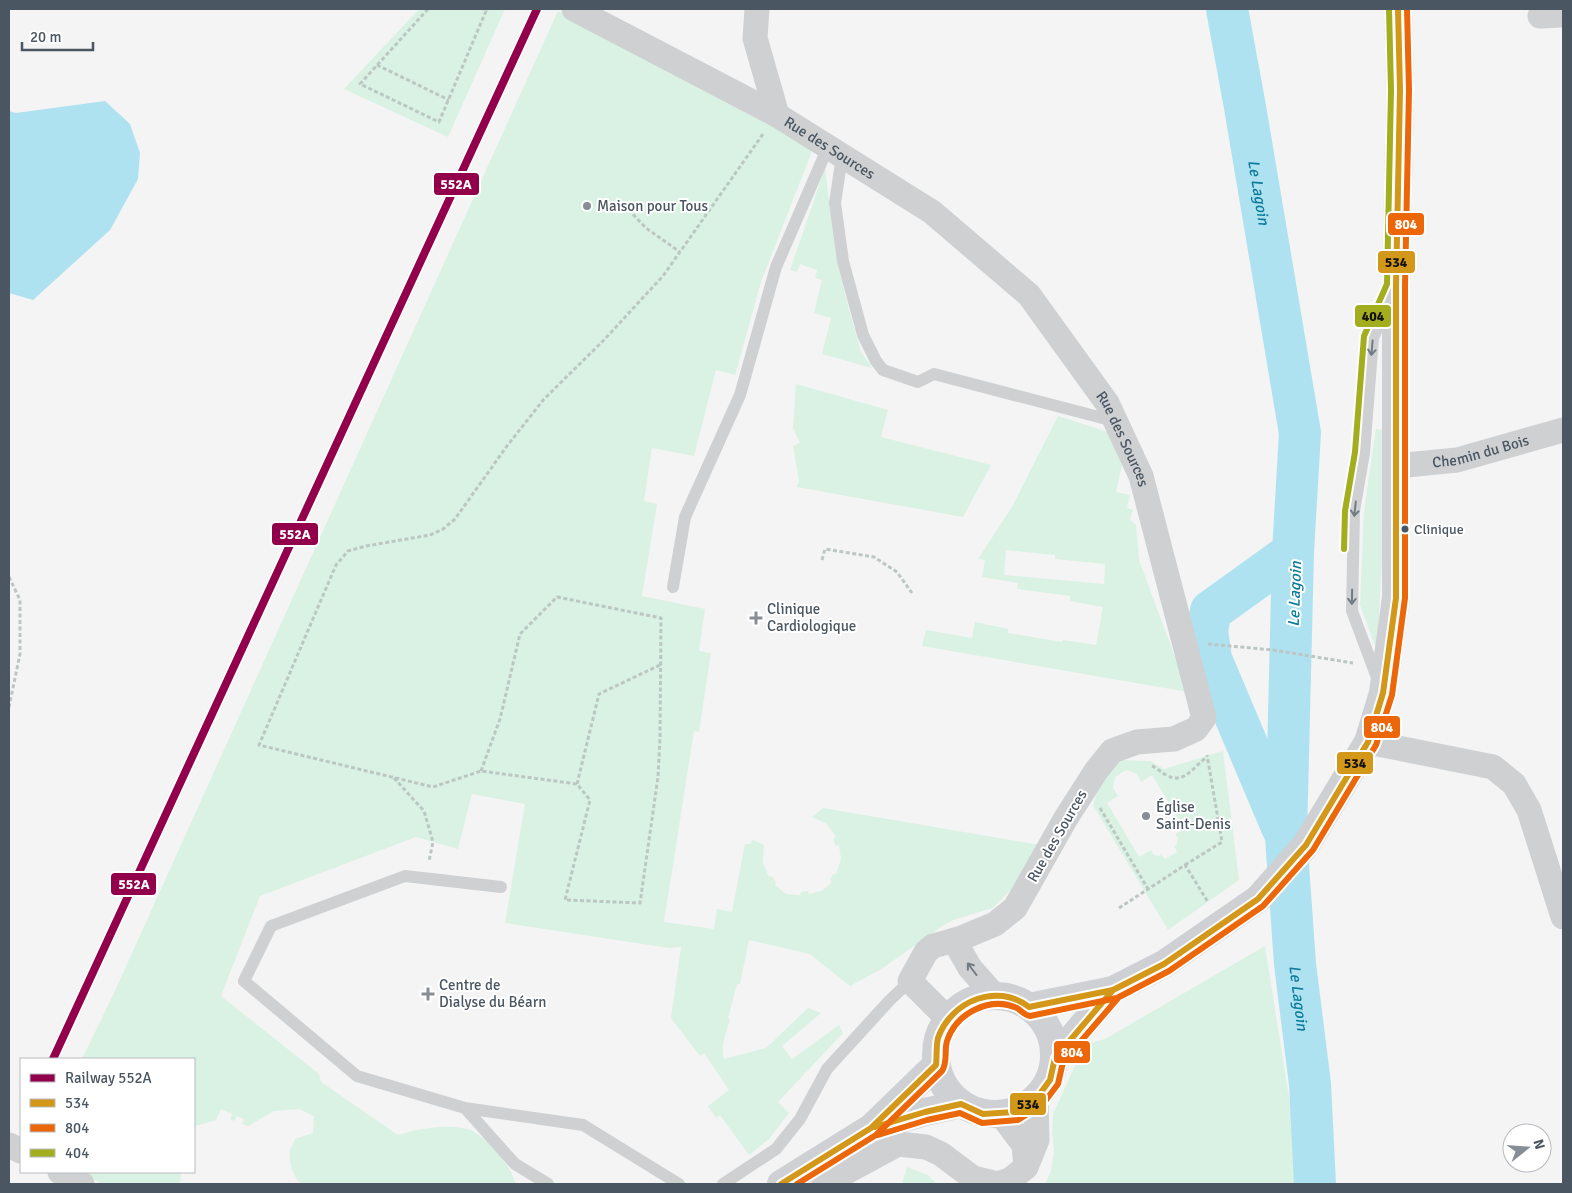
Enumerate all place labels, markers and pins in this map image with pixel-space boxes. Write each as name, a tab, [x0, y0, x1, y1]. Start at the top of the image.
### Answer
place label: Maison pour Tous	[597, 197, 709, 215]
marker: Maison pour Tous	[581, 200, 593, 212]
place label: Clinique	[1414, 521, 1464, 538]
marker: Clinique	[1400, 524, 1410, 534]
place label: Clinique Cardiologique	[767, 600, 856, 635]
marker: Clinique Cardiologique	[749, 611, 763, 625]
place label: Église Saint-Denis	[1156, 797, 1231, 833]
marker: Église Saint-Denis	[1140, 810, 1152, 822]
place label: Centre de Dialyse du Béarn	[439, 976, 546, 1011]
marker: Centre de Dialyse du Béarn	[421, 987, 435, 1001]

